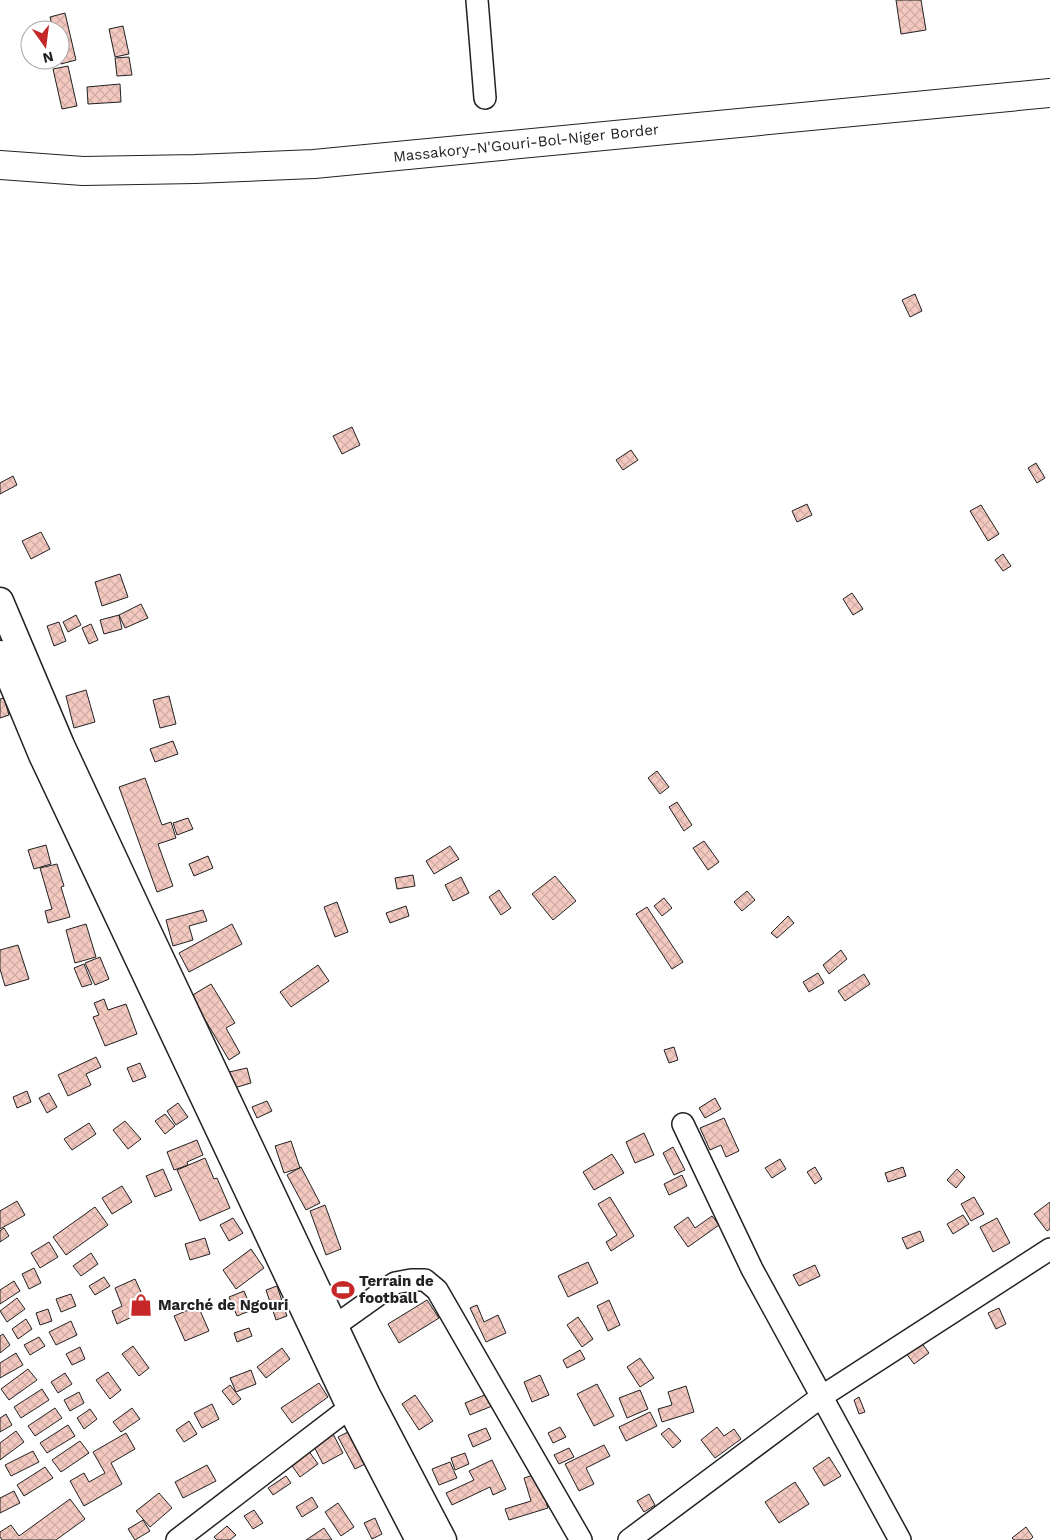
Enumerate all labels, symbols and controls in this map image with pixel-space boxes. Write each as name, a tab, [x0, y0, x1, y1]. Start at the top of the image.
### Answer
north arrow	[20, 20, 70, 70]
text: N	[41, 49, 55, 67]
street label: Massakory-N'Gouri-Bol-Niger Border	[392, 120, 660, 166]
place label: Terrain de football	[359, 1272, 434, 1307]
sports icon: Terrain de football	[330, 1277, 356, 1303]
shop icon: Marché de Ngouri	[128, 1292, 154, 1318]
place label: Marché de Ngouri	[158, 1296, 288, 1314]

